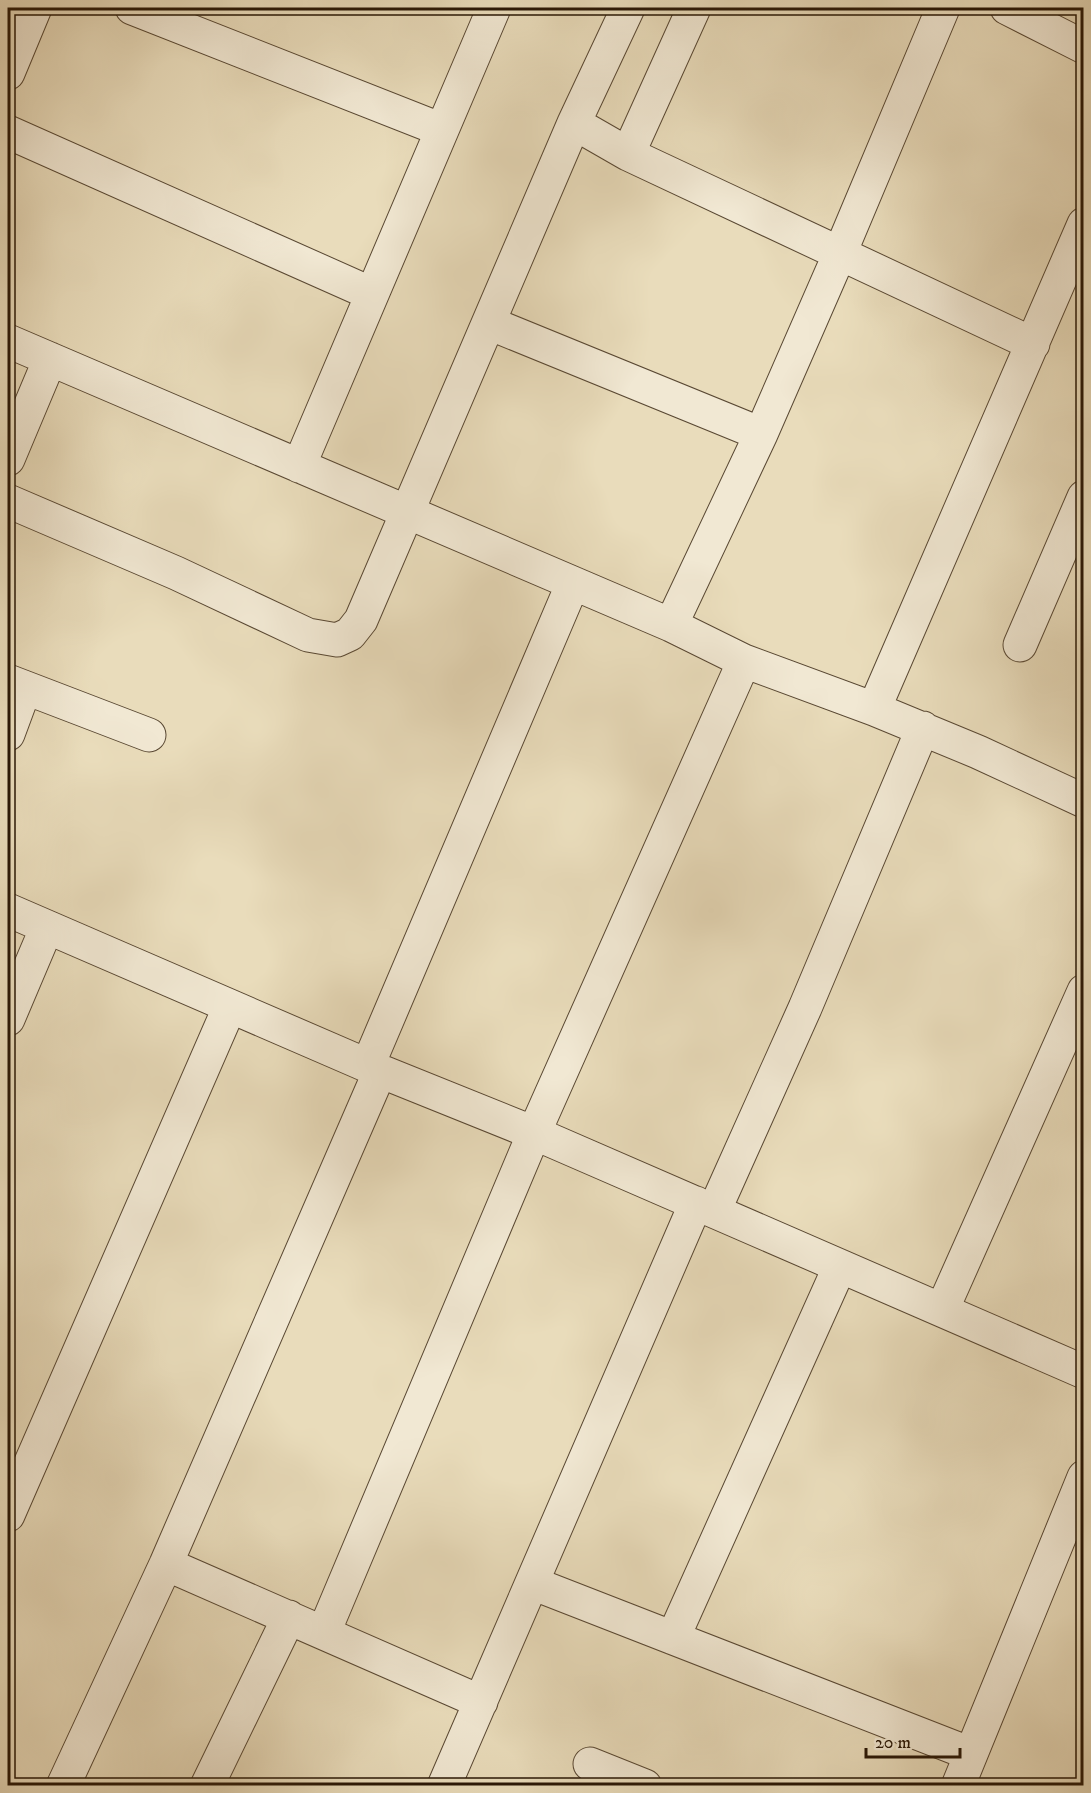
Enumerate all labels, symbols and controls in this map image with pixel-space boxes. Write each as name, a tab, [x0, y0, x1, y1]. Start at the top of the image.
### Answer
scale bar	[866, 1721, 960, 1759]
text: 20 m	[875, 1732, 911, 1754]

